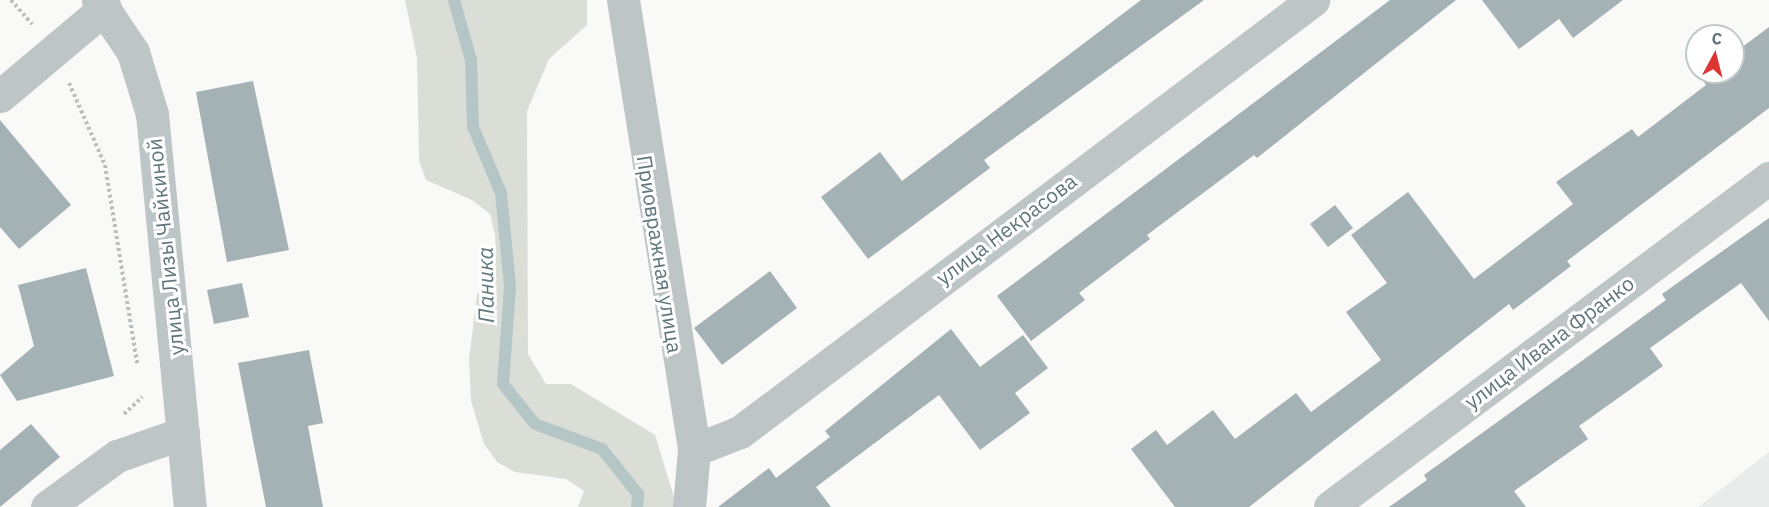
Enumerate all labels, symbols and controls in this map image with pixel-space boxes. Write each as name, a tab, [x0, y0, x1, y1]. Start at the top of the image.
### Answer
north arrow	[1685, 24, 1745, 84]
text: С	[1711, 28, 1723, 49]
street label: улица Лизы Чайкиной	[141, 137, 189, 357]
street label: Приовражная улица	[632, 153, 688, 355]
street label: улица Некрасова	[931, 168, 1081, 290]
water label: Паника	[471, 247, 499, 323]
street label: улица Ивана Франко	[1459, 270, 1639, 414]

